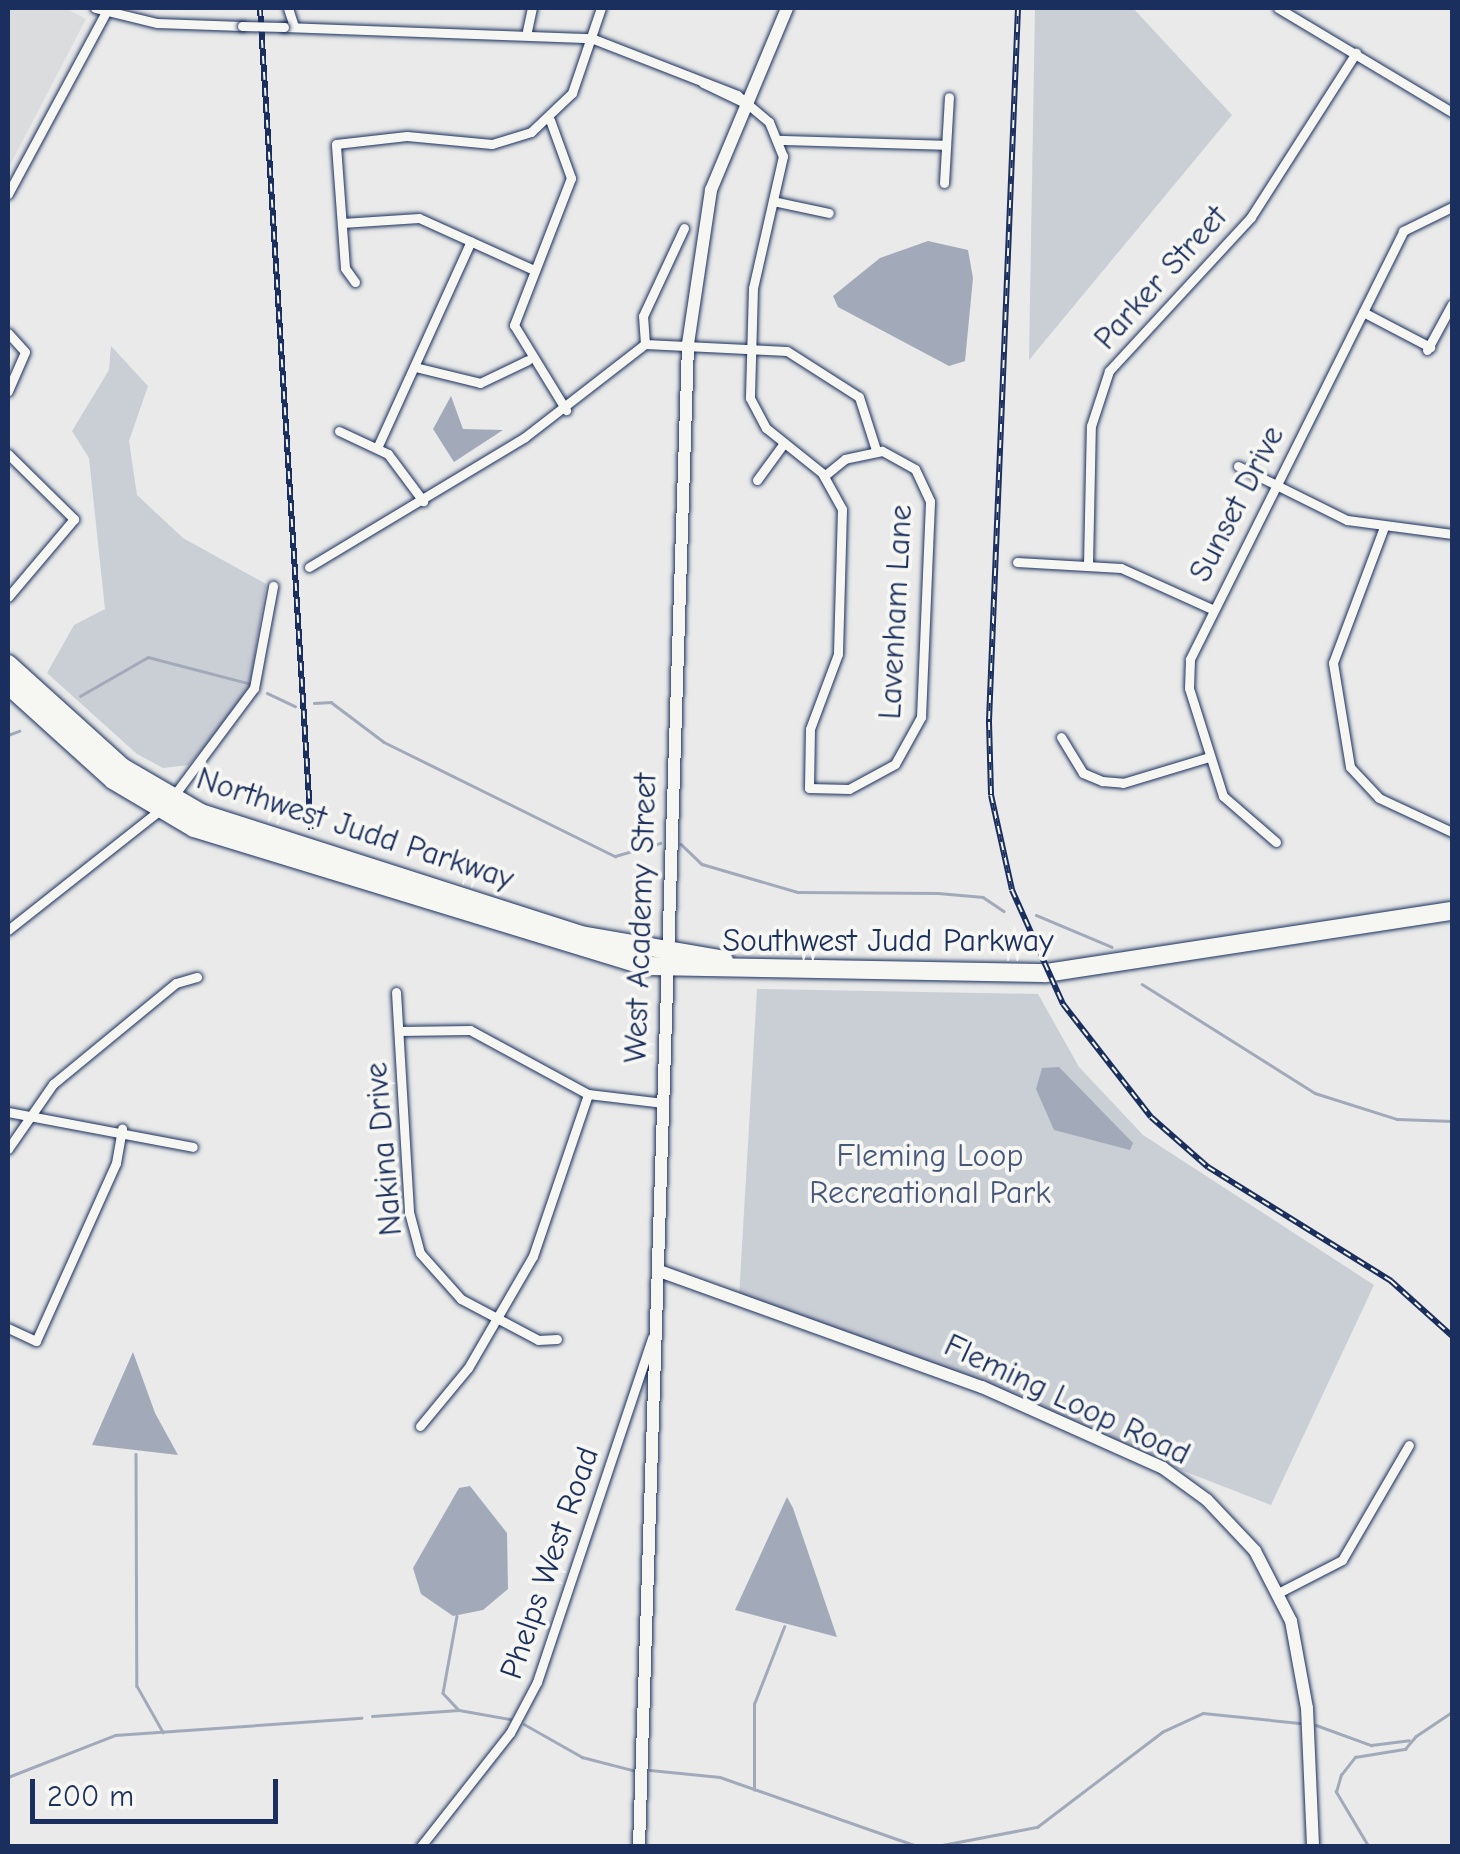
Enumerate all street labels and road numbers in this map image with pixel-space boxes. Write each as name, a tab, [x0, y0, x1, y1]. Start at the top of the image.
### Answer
street label: Parker Street	[1086, 198, 1236, 358]
street label: Sunset Drive	[1181, 420, 1293, 588]
street label: Lavenham Lane	[871, 504, 921, 720]
street label: Northwest Judd Parkway	[192, 760, 518, 898]
street label: West Academy Street	[617, 772, 665, 1064]
street label: Southwest Judd Parkway	[722, 922, 1054, 960]
street label: Nakina Drive	[357, 1061, 411, 1237]
street label: Fleming Loop Road	[938, 1326, 1196, 1474]
street label: Phelps West Road	[492, 1442, 608, 1684]

